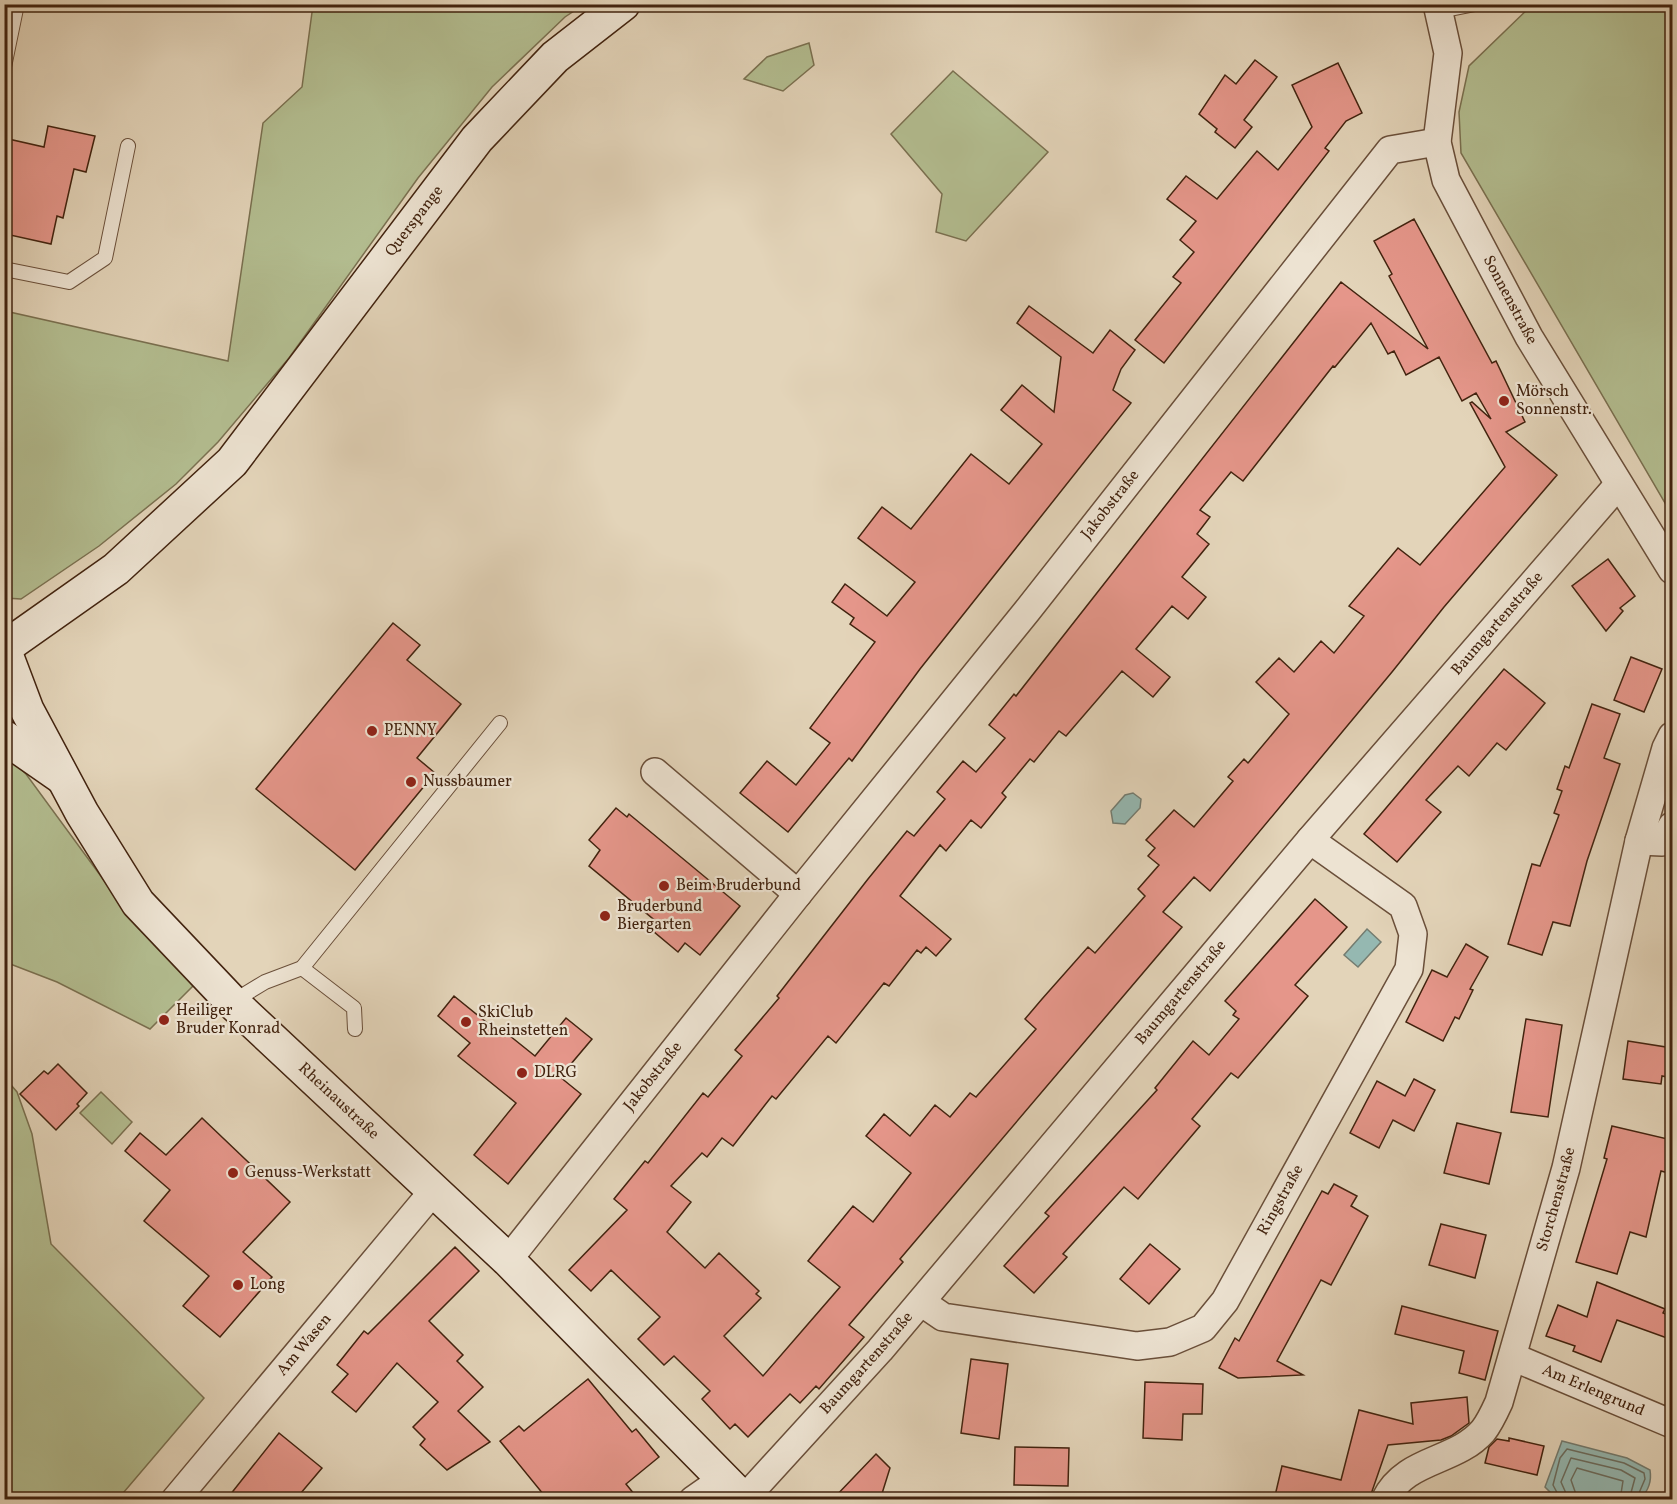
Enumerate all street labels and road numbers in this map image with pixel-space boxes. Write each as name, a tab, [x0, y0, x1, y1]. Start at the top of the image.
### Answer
street label: Querspange	[380, 181, 449, 262]
street label: Sonnenstraße	[1477, 252, 1542, 349]
street label: Jakobstraße	[1076, 465, 1145, 544]
street label: Baumgartenstraße	[1446, 567, 1549, 681]
street label: Baumgartenstraße	[1131, 936, 1232, 1050]
street label: Jakobstraße	[619, 1037, 688, 1116]
street label: Rheinaustraße	[293, 1058, 384, 1145]
street label: Storchenstraße	[1532, 1145, 1581, 1254]
street label: Ringstraße	[1252, 1161, 1309, 1240]
street label: Baumgartenstraße	[815, 1307, 919, 1420]
street label: Am Wasen	[272, 1309, 337, 1381]
street label: Am Erlengrund	[1538, 1359, 1648, 1422]

